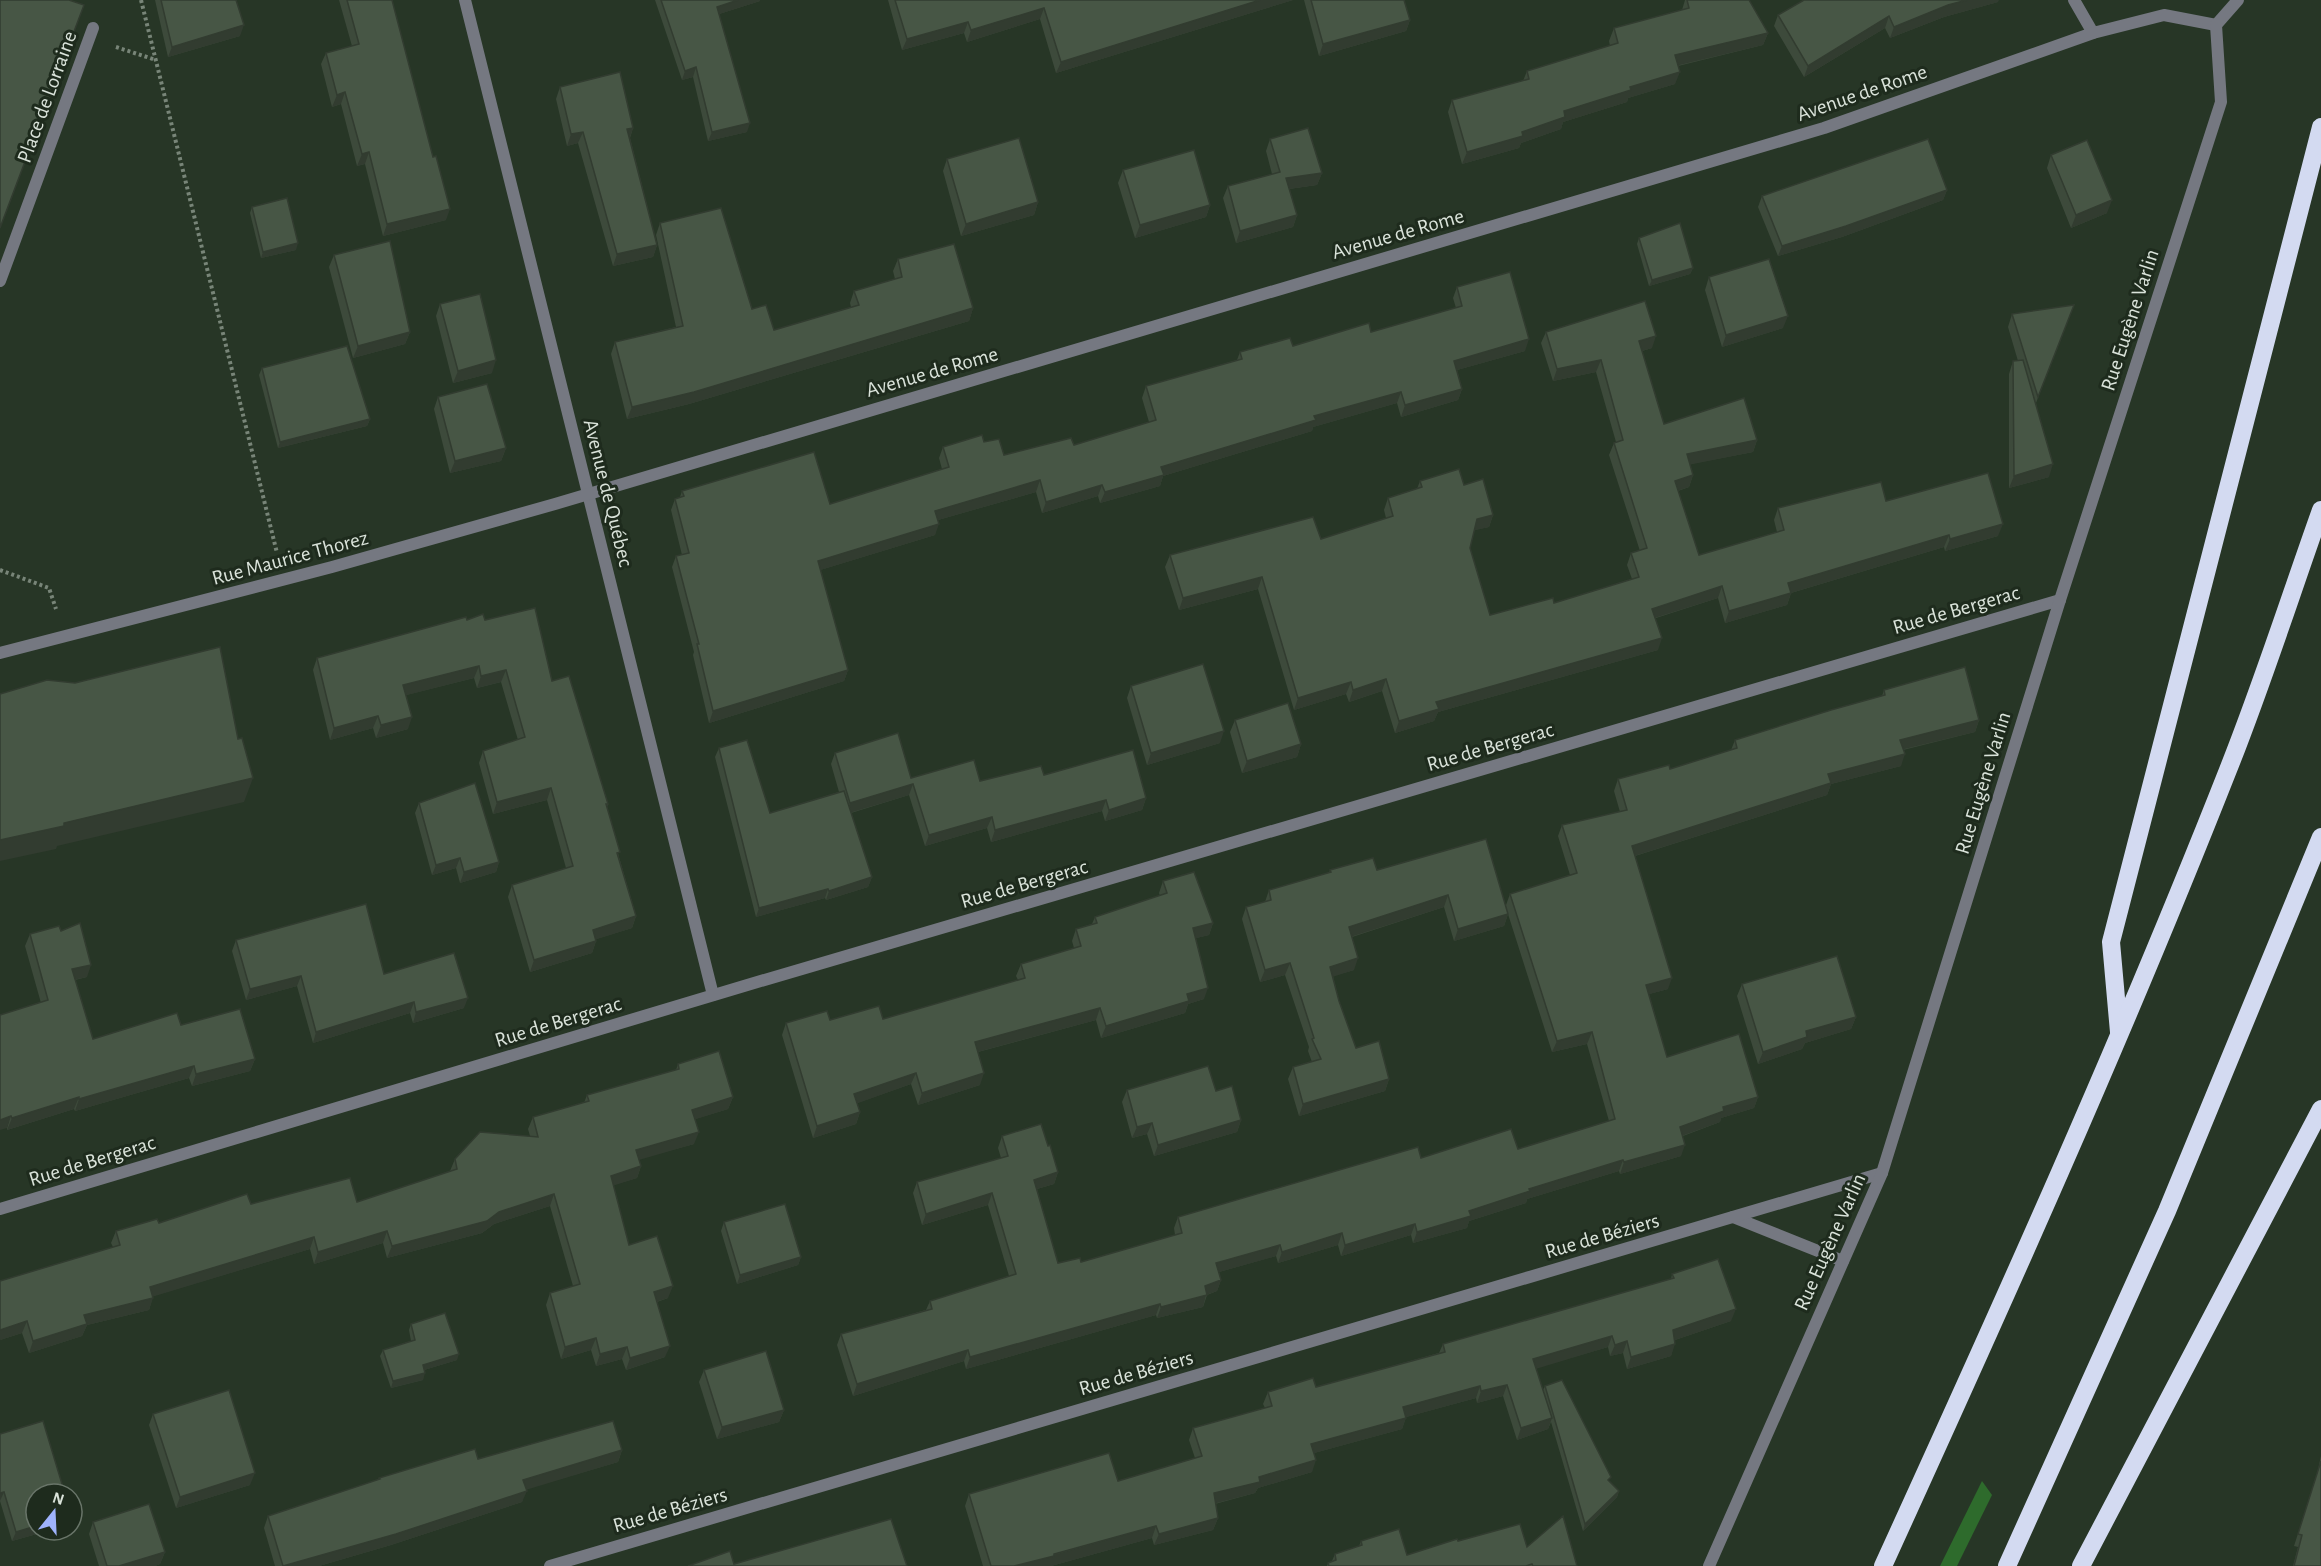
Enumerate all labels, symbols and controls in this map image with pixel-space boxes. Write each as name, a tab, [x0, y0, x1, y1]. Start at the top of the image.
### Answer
street label: Place de Lorraine	[13, 28, 81, 166]
street label: Avenue de Rome	[1794, 61, 1930, 125]
street label: Avenue de Rome	[1330, 205, 1466, 263]
street label: Rue Eugène Varlin	[2097, 247, 2163, 393]
street label: Avenue de Rome	[864, 343, 1000, 401]
street label: Avenue de Québec	[580, 417, 636, 569]
street label: Rue Maurice Thorez	[210, 527, 370, 589]
street label: Rue de Bergerac	[1890, 582, 2022, 638]
street label: Rue Eugène Varlin	[1951, 709, 2015, 857]
street label: Rue de Bergerac	[1424, 719, 1556, 775]
street label: Rue de Bergerac	[958, 856, 1090, 912]
street label: Rue de Bergerac	[492, 993, 624, 1051]
street label: Rue de Bergerac	[26, 1132, 158, 1190]
street label: Rue Eugène Varlin	[1790, 1170, 1870, 1314]
street label: Rue de Béziers	[1542, 1210, 1662, 1262]
street label: Rue de Béziers	[1076, 1347, 1196, 1399]
north arrow	[24, 1482, 84, 1542]
street label: Rue de Béziers	[610, 1484, 730, 1536]
text: N	[51, 1489, 66, 1508]

